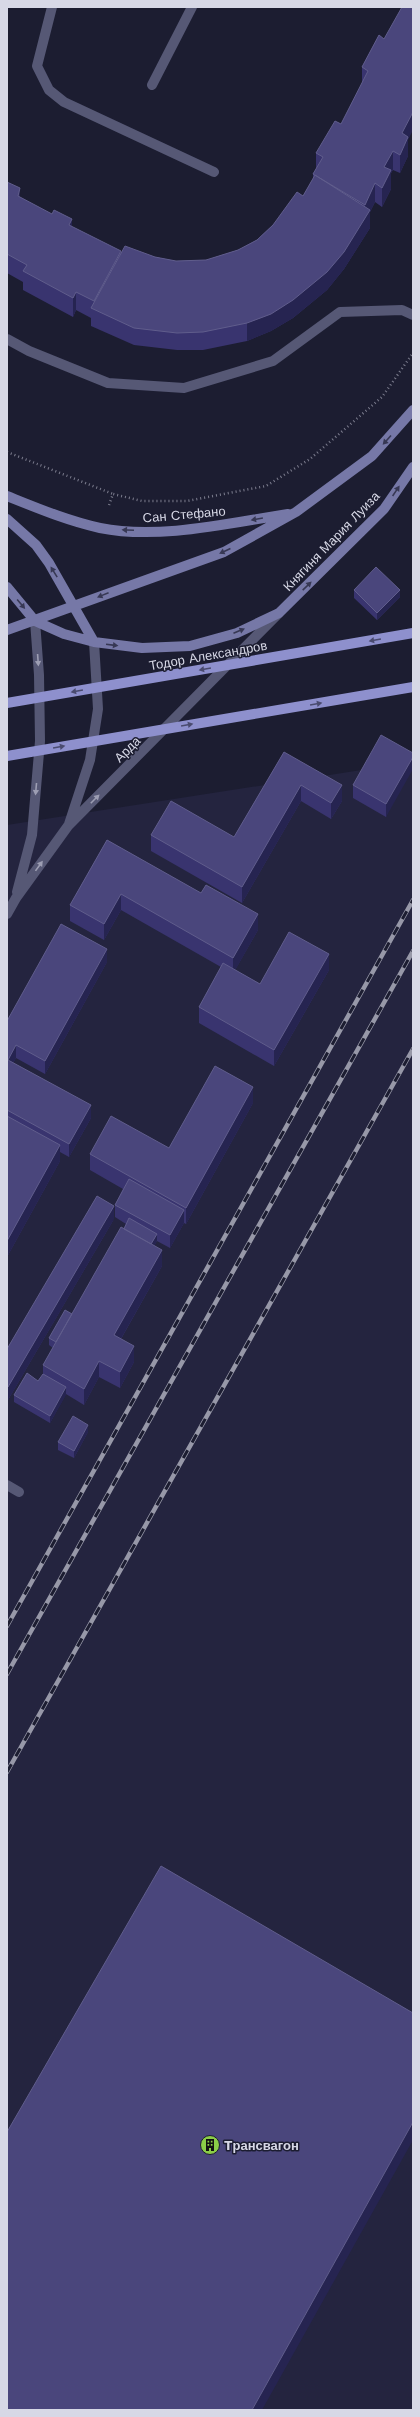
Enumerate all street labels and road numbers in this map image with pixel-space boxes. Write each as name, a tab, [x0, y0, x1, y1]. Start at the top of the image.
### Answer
street label: Княгиня Мария Луиза	[280, 488, 383, 594]
street label: Сан Стефано	[142, 503, 226, 526]
street label: Тодор Александров	[148, 638, 268, 673]
street label: Арда	[111, 733, 144, 765]

